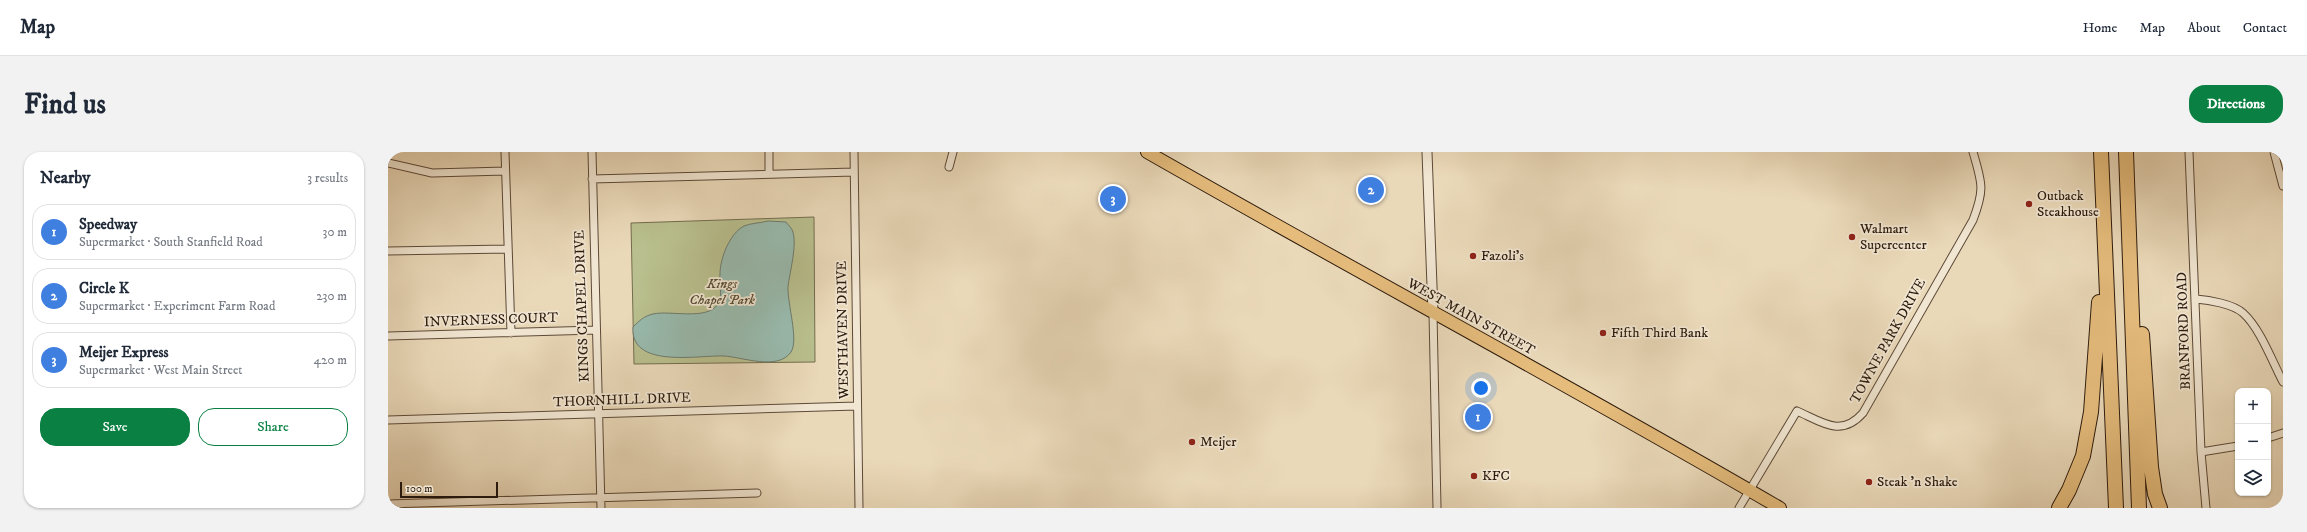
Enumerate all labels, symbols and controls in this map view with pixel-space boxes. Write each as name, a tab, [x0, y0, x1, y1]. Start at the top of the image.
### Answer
text: Map	[20, 16, 55, 39]
text: Home	[2083, 19, 2117, 37]
text: Map	[2139, 19, 2165, 37]
text: About	[2187, 19, 2221, 37]
text: Contact	[2243, 19, 2287, 37]
button: Directions	[2189, 85, 2283, 123]
text: Find us	[24, 87, 106, 122]
text: Nearby	[40, 167, 90, 189]
text: 3 results	[307, 170, 348, 186]
pin: 2	[1358, 175, 1384, 205]
pin: 3	[1100, 184, 1126, 214]
place label: Outback Steakhouse	[2037, 187, 2099, 221]
marker: Outback Steakhouse	[2024, 199, 2034, 209]
text: Speedway	[79, 215, 137, 234]
place label: Walmart Supercenter	[1859, 220, 1927, 254]
text: 1	[52, 224, 56, 240]
text: 30 m	[323, 224, 347, 240]
street label: KINGS CHAPEL DRIVE	[570, 229, 594, 382]
marker: Walmart Supercenter	[1847, 232, 1857, 242]
text: Supermarket · South Stanfield Road	[79, 234, 263, 250]
place label: Fazoli's	[1481, 247, 1524, 265]
marker: Fazoli's	[1468, 251, 1478, 261]
street label: WESTHAVEN DRIVE	[833, 261, 853, 400]
street label: BRANFORD ROAD	[2173, 272, 2195, 390]
street label: WEST MAIN STREET	[1403, 274, 1538, 360]
park label: Kings Chapel Park	[689, 275, 755, 309]
street label: TOWNE PARK DRIVE	[1846, 275, 1930, 407]
text: Circle K	[79, 279, 129, 298]
text: 2	[51, 288, 57, 304]
text: 230 m	[316, 288, 347, 304]
text: Supermarket · Experiment Farm Road	[79, 298, 275, 314]
street label: INVERNESS COURT	[424, 309, 559, 331]
place label: Fifth Third Bank	[1611, 324, 1708, 342]
marker: Fifth Third Bank	[1598, 328, 1608, 338]
text: Meijer Express	[79, 343, 168, 362]
text: 3	[52, 352, 56, 368]
text: 420 m	[314, 352, 347, 368]
text: Supermarket · West Main Street	[79, 362, 243, 378]
your location	[1471, 378, 1491, 398]
map controls	[2235, 388, 2271, 496]
button: +	[2235, 388, 2271, 424]
street label: THORNHILL DRIVE	[553, 389, 691, 411]
pin: 1	[1465, 402, 1491, 432]
button: Save	[40, 408, 190, 446]
button: Share	[198, 408, 348, 446]
button: −	[2235, 424, 2271, 460]
place label: Meijer	[1200, 433, 1237, 451]
marker: Meijer	[1187, 437, 1197, 447]
button: layers	[2235, 460, 2271, 496]
place label: KFC	[1482, 467, 1510, 485]
marker: KFC	[1469, 471, 1479, 481]
place label: Steak 'n Shake	[1877, 473, 1958, 491]
marker: Steak 'n Shake	[1864, 477, 1874, 487]
scale bar	[400, 480, 498, 499]
text: 100 m	[406, 482, 432, 496]

